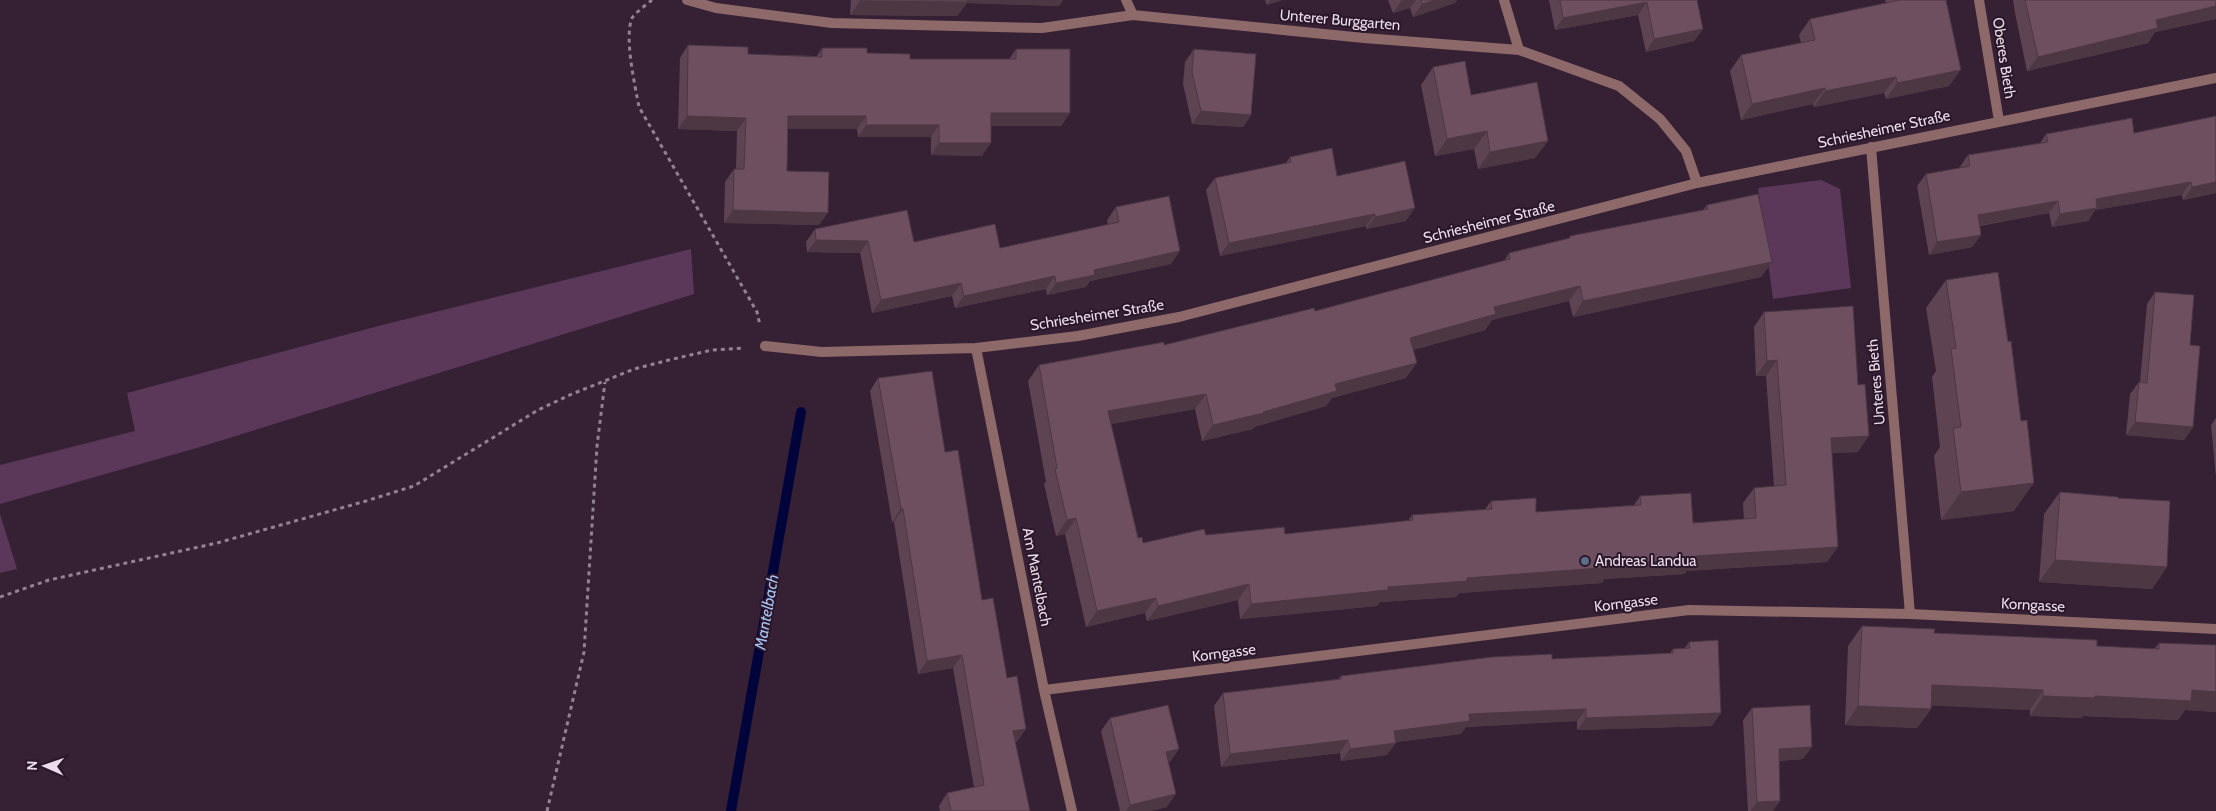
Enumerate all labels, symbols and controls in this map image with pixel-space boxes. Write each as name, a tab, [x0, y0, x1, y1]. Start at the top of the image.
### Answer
street label: Unterer Burggarten	[1279, 6, 1401, 34]
street label: Oberes Bieth	[1989, 16, 2019, 100]
street label: Schriesheimer Straße	[1816, 106, 1952, 152]
street label: Schriesheimer Straße	[1421, 197, 1557, 247]
street label: Schriesheimer Straße	[1029, 295, 1165, 334]
street label: Unteres Bieth	[1863, 338, 1889, 426]
street label: Am Mantelbach	[1019, 526, 1055, 628]
place label: Andreas Landua	[1595, 552, 1697, 570]
marker: Andreas Landua	[1579, 555, 1591, 567]
water label: Mantelbach	[750, 573, 782, 652]
street label: Korngasse	[1593, 590, 1659, 616]
street label: Korngasse	[2001, 594, 2066, 616]
street label: Korngasse	[1191, 640, 1257, 666]
north arrow	[20, 741, 70, 791]
text: N	[23, 760, 41, 771]

